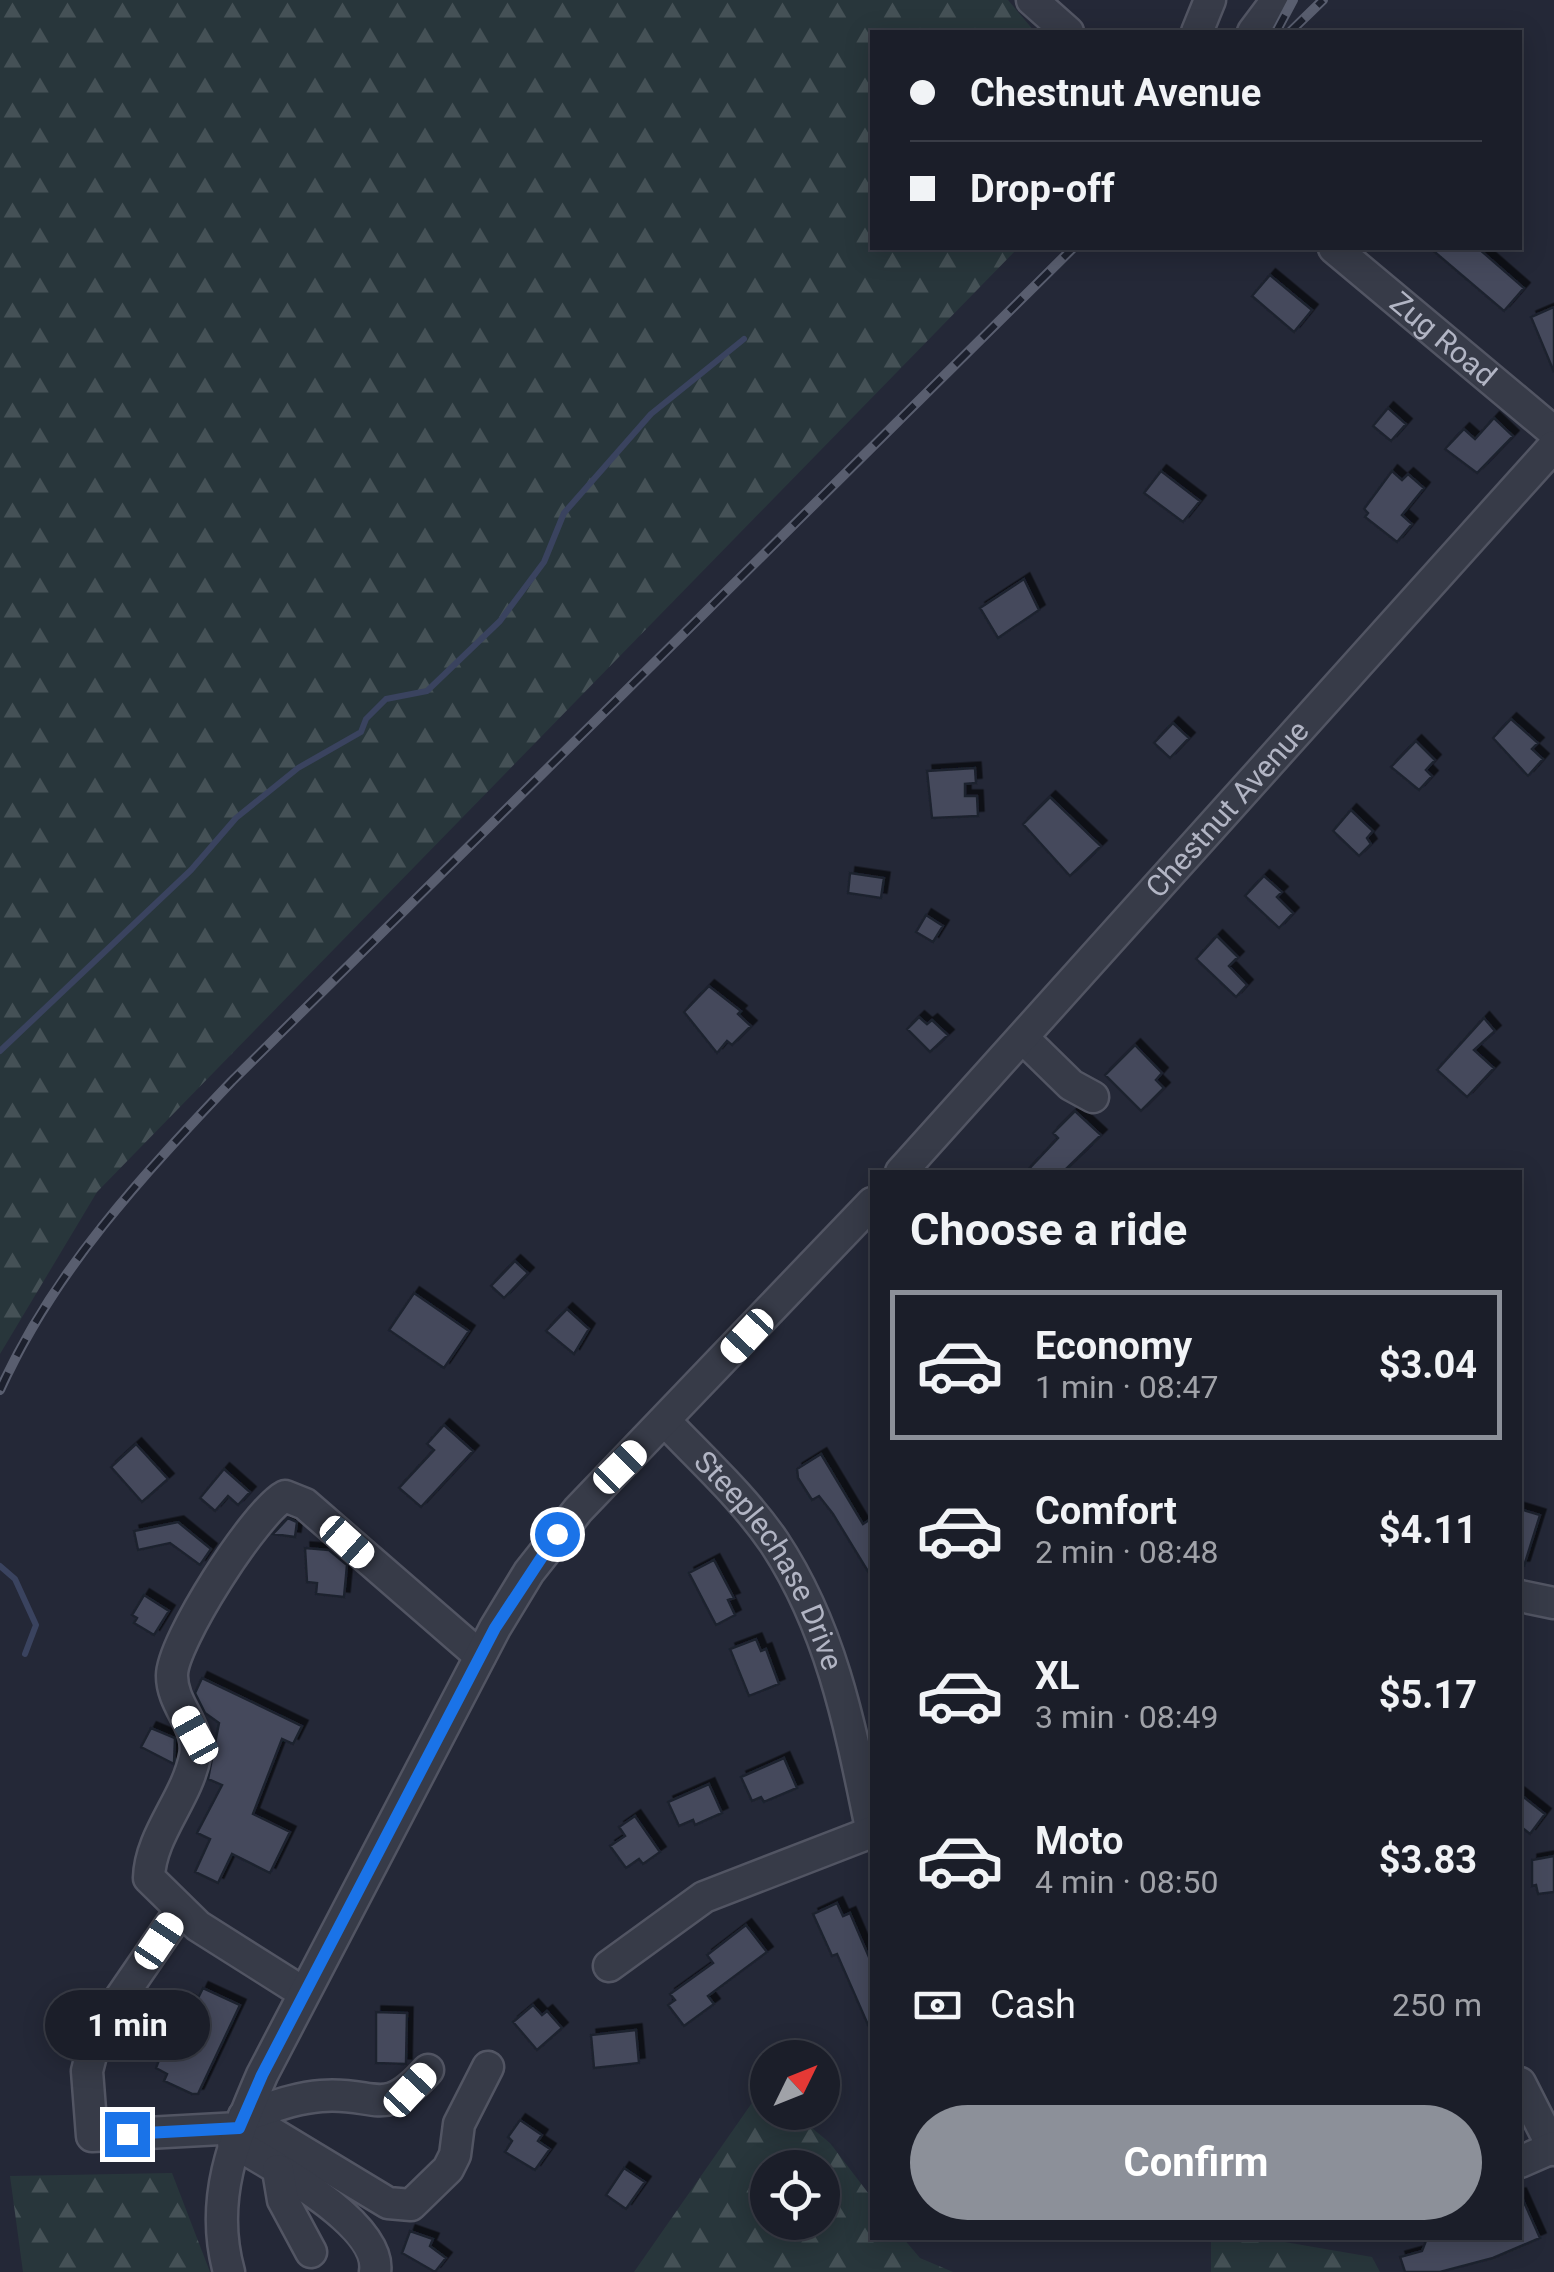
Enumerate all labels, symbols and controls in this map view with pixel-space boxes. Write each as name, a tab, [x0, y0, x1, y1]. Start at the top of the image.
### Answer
text: Chestnut Avenue	[970, 71, 1261, 115]
text: Drop-off	[970, 167, 1115, 211]
street label: Zug Road	[1383, 284, 1503, 393]
street label: Chestnut Avenue	[1138, 713, 1316, 905]
text: Choose a ride	[910, 1203, 1187, 1256]
car	[716, 1304, 778, 1368]
icon: car	[915, 1320, 1005, 1410]
text: Economy	[1035, 1324, 1192, 1368]
text: $3.04	[1379, 1343, 1477, 1387]
text: 1 min · 08:47	[1035, 1368, 1218, 1406]
car	[588, 1435, 652, 1499]
street label: Steeplechase Drive	[687, 1444, 850, 1674]
icon: car	[915, 1485, 1005, 1575]
text: Comfort	[1035, 1489, 1177, 1533]
text: $4.11	[1379, 1508, 1477, 1552]
car	[315, 1511, 379, 1573]
route start	[535, 1512, 580, 1557]
text: 2 min · 08:48	[1035, 1533, 1218, 1571]
icon: car	[915, 1650, 1005, 1740]
text: XL	[1035, 1654, 1080, 1698]
text: $5.17	[1379, 1673, 1477, 1717]
text: 3 min · 08:49	[1035, 1698, 1218, 1736]
car	[167, 1701, 223, 1769]
icon: car	[915, 1815, 1005, 1905]
text: Moto	[1035, 1819, 1124, 1863]
text: $3.83	[1379, 1838, 1477, 1882]
text: 4 min · 08:50	[1035, 1863, 1218, 1901]
car	[130, 1908, 188, 1974]
icon: cash	[910, 1978, 965, 2033]
text: Cash	[990, 1983, 1076, 2027]
text: 250 m	[1392, 1986, 1482, 2024]
callout: 1 min	[44, 1989, 210, 2059]
text: 1 min	[87, 2006, 168, 2044]
north arrow	[750, 2040, 840, 2130]
map controls	[750, 2040, 840, 2240]
car	[379, 2058, 441, 2122]
button: Confirm	[910, 2105, 1482, 2220]
route end	[105, 2112, 150, 2157]
button: locate	[750, 2150, 840, 2240]

